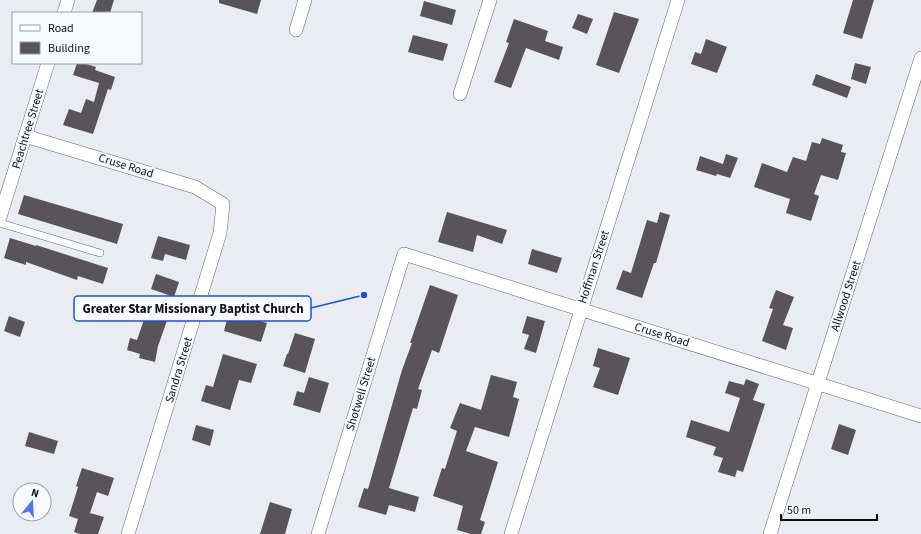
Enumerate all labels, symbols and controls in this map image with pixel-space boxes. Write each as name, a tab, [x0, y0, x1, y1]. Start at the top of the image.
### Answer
legend	[12, 12, 142, 64]
text: Road	[48, 20, 74, 37]
text: Building	[48, 40, 90, 57]
street label: Peachtree Street	[8, 87, 48, 171]
street label: Cruse Road	[96, 150, 156, 182]
street label: Hoffman Street	[574, 228, 614, 306]
street label: Allwood Street	[827, 258, 865, 334]
callout: Greater Star Missionary Baptist Church	[74, 296, 311, 321]
text: Greater Star Missionary Baptist Church	[82, 300, 304, 318]
street label: Cruse Road	[632, 319, 692, 351]
street label: Sandra Street	[161, 335, 197, 405]
street label: Shotwell Street	[342, 355, 380, 433]
north arrow	[12, 482, 52, 522]
text: N	[29, 485, 41, 501]
scale bar	[781, 496, 877, 522]
text: 50 m	[787, 502, 811, 519]

